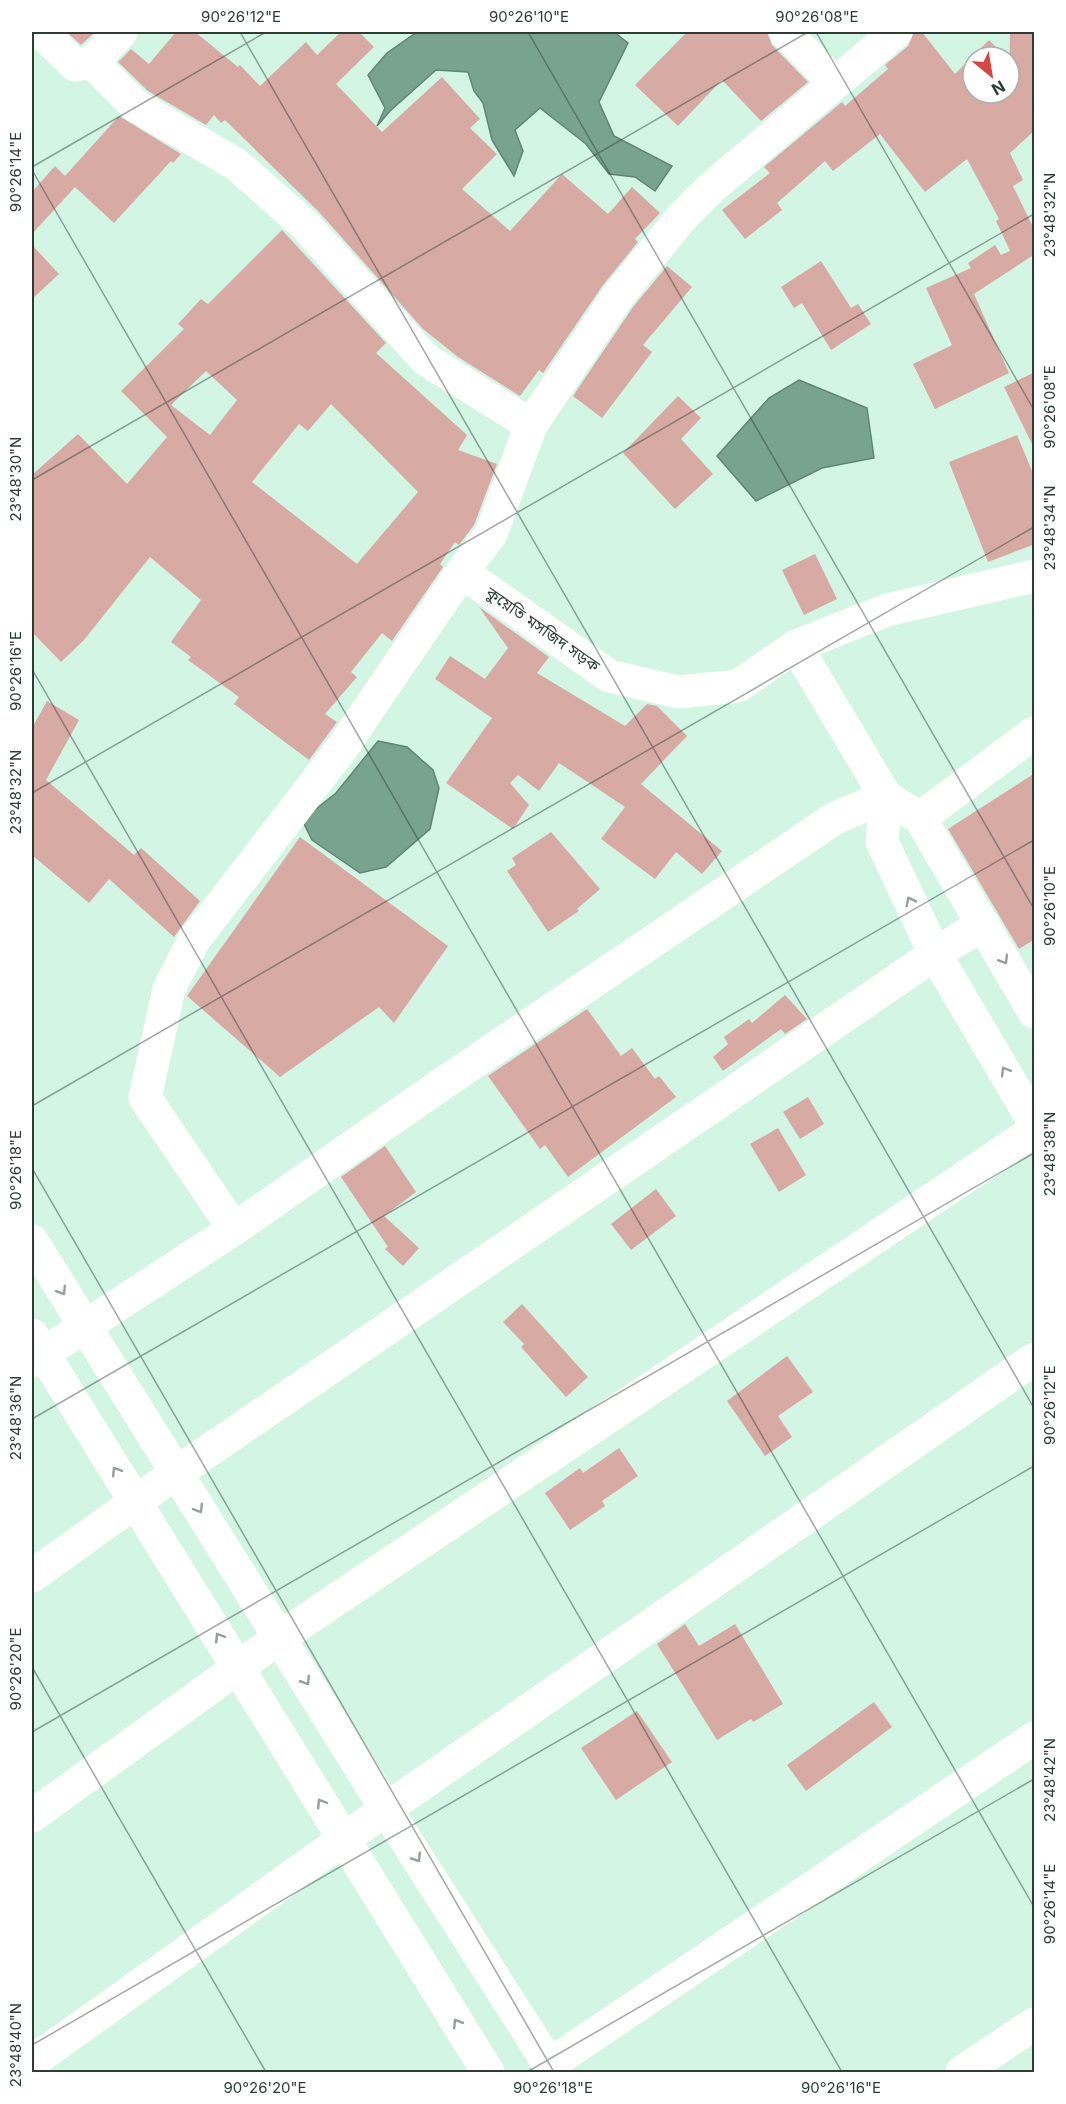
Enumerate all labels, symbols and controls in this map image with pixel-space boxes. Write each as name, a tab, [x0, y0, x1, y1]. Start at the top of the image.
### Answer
text: 90°26'12"E	[201, 7, 281, 26]
text: 90°26'10"E	[489, 7, 569, 26]
text: 90°26'08"E	[775, 7, 859, 26]
north arrow	[961, 45, 1021, 105]
text: N	[988, 76, 1009, 100]
text: 90°26'14"E	[6, 132, 25, 212]
text: 23°48'32"N	[1040, 173, 1059, 257]
text: 90°26'08"E	[1040, 365, 1059, 449]
text: 23°48'30"N	[6, 437, 25, 521]
text: 23°48'34"N	[1040, 485, 1059, 571]
street label: কুয়েতি মসজিদ সড়ক	[481, 582, 605, 676]
text: 90°26'16"E	[6, 631, 25, 711]
text: 23°48'32"N	[6, 750, 25, 834]
text: 90°26'10"E	[1040, 866, 1059, 946]
one-way arrow	[906, 897, 918, 908]
one-way arrow	[997, 954, 1008, 964]
one-way arrow	[1000, 1067, 1012, 1078]
text: 23°48'38"N	[1040, 1112, 1059, 1196]
text: 90°26'18"E	[6, 1130, 25, 1210]
one-way arrow	[55, 1284, 66, 1295]
text: 90°26'12"E	[1040, 1365, 1059, 1445]
text: 23°48'36"N	[6, 1376, 25, 1460]
one-way arrow	[113, 1467, 124, 1478]
one-way arrow	[192, 1502, 203, 1513]
text: 90°26'20"E	[6, 1627, 25, 1711]
one-way arrow	[215, 1633, 227, 1643]
one-way arrow	[299, 1675, 311, 1685]
text: 23°48'42"N	[1040, 1738, 1059, 1822]
one-way arrow	[317, 1799, 329, 1809]
one-way arrow	[410, 1852, 421, 1863]
text: 90°26'14"E	[1040, 1864, 1059, 1944]
text: 23°48'40"N	[6, 2003, 25, 2087]
one-way arrow	[453, 2019, 464, 2030]
text: 90°26'20"E	[223, 2078, 307, 2097]
text: 90°26'18"E	[513, 2078, 593, 2097]
text: 90°26'16"E	[801, 2078, 881, 2097]

